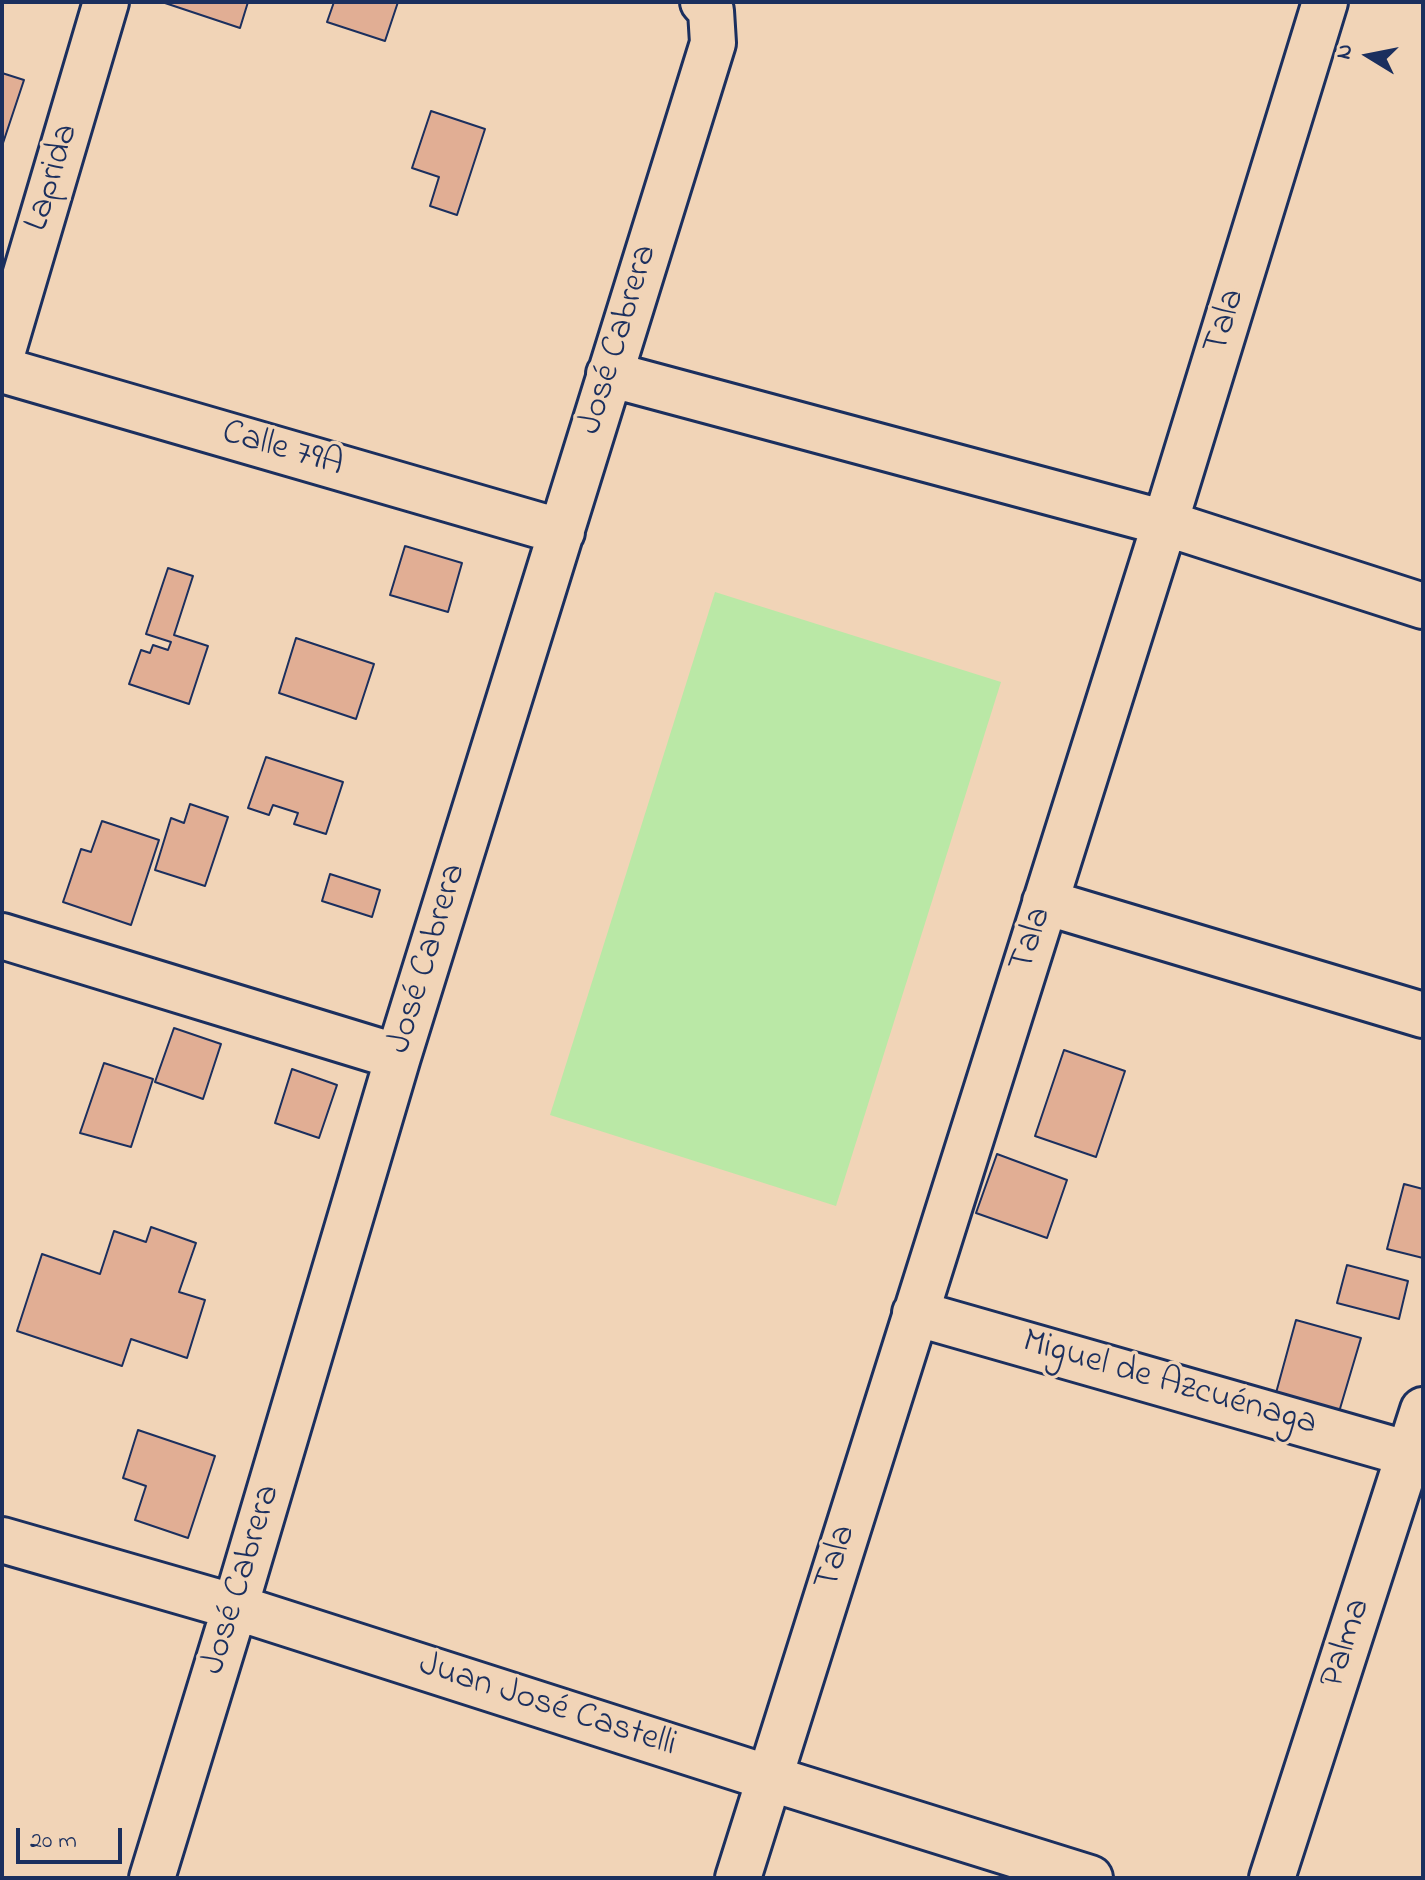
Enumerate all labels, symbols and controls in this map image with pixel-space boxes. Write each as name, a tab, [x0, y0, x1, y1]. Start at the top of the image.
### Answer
north arrow	[1329, 16, 1409, 96]
text: N	[1328, 42, 1362, 62]
street label: Laprida	[17, 119, 91, 237]
street label: José Cabrera	[571, 240, 669, 440]
street label: Tala	[1197, 284, 1257, 360]
street label: Calle 79A	[216, 413, 348, 489]
street label: José Cabrera	[380, 859, 478, 1059]
street label: Tala	[1002, 902, 1064, 978]
street label: Miguel de Azcuénaga	[1017, 1322, 1321, 1448]
street label: José Cabrera	[194, 1480, 292, 1680]
street label: Tala	[808, 1520, 868, 1596]
street label: Palma	[1313, 1594, 1383, 1694]
street label: Juan José Castelli	[413, 1645, 681, 1769]
scale bar	[20, 1812, 126, 1862]
text: 20 m	[30, 1824, 77, 1859]

